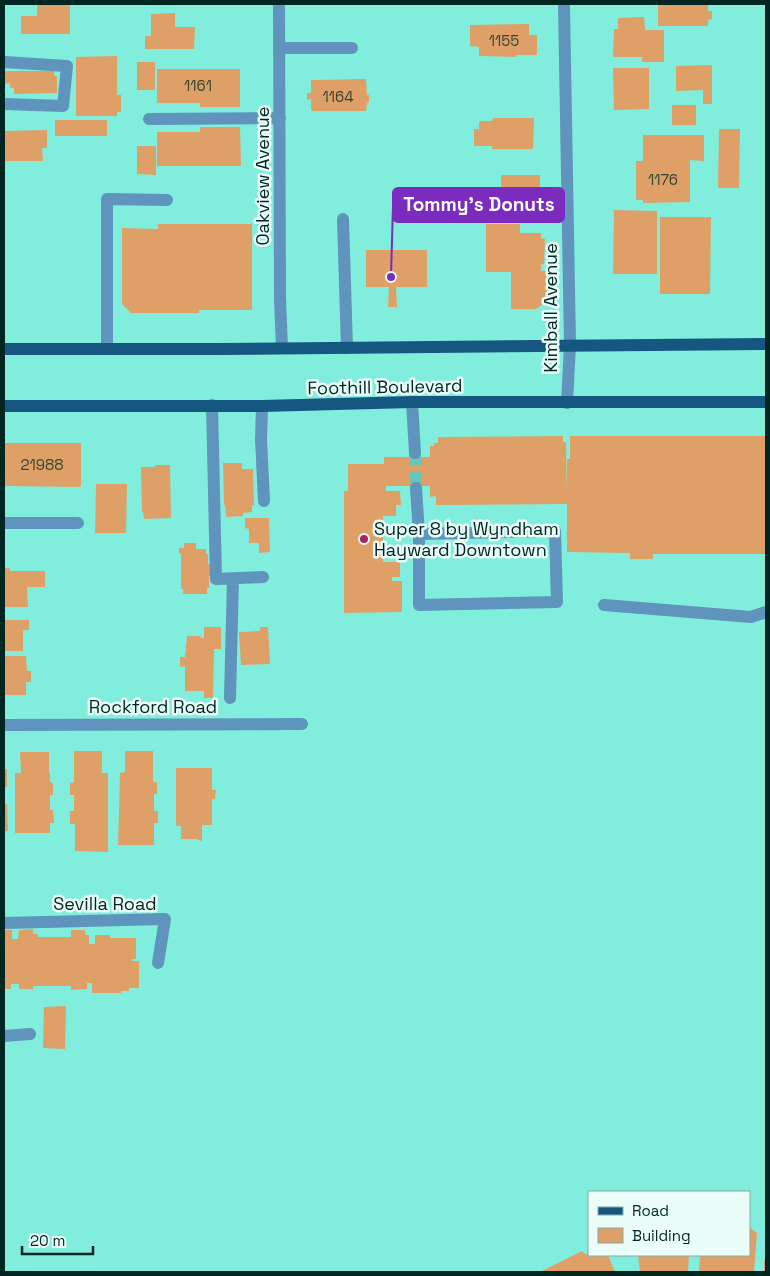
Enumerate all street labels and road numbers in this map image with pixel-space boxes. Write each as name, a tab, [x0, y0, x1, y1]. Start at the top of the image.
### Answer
street label: Oakview Avenue	[251, 106, 274, 246]
street label: Kimball Avenue	[539, 243, 562, 373]
street label: Foothill Boulevard	[307, 374, 463, 399]
street label: Rockford Road	[89, 695, 217, 718]
street label: Sevilla Road	[53, 892, 157, 915]

